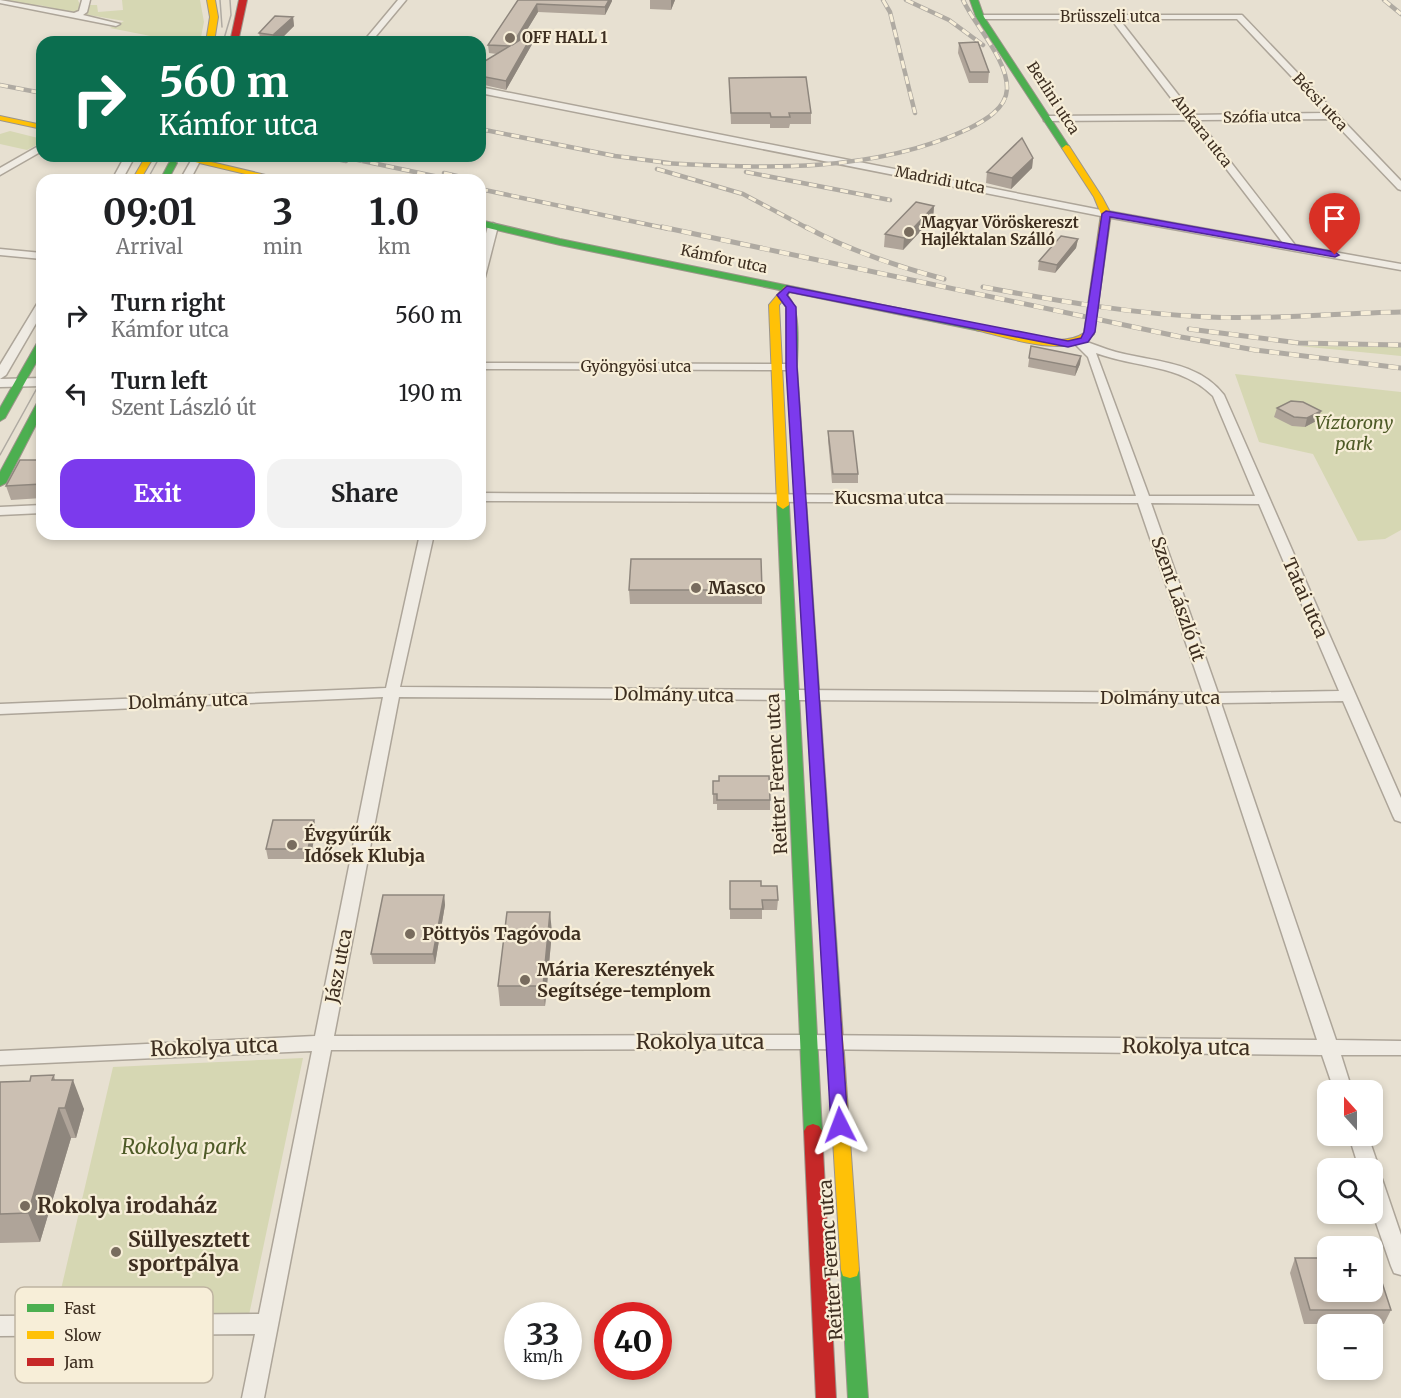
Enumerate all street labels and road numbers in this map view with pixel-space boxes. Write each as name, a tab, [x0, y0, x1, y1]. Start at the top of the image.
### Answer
street label: Brüsszeli utca	[1060, 7, 1160, 26]
street label: Berlini utca	[1023, 58, 1084, 138]
street label: Bécsi utca	[1289, 69, 1352, 135]
street label: Ankara utca	[1168, 90, 1237, 171]
street label: Szófia utca	[1223, 106, 1301, 127]
street label: Madridi utca	[893, 161, 987, 198]
street label: Kámfor utca	[679, 240, 769, 277]
street label: Gyöngyösi utca	[581, 357, 691, 376]
street label: Kucsma utca	[834, 486, 944, 509]
street label: Szent László út	[1146, 533, 1211, 664]
street label: Tatai utca	[1278, 554, 1333, 642]
street label: Dolmány utca	[614, 682, 735, 707]
street label: Dolmány utca	[1100, 686, 1220, 709]
street label: Dolmány utca	[128, 687, 249, 714]
street label: Reitter Ferenc utca	[761, 693, 792, 855]
street label: Jász utca	[320, 926, 357, 1006]
street label: Rokolya utca	[636, 1028, 764, 1055]
street label: Rokolya utca	[149, 1031, 279, 1062]
street label: Rokolya utca	[1122, 1032, 1250, 1061]
street label: Reitter Ferenc utca	[813, 1178, 848, 1341]

